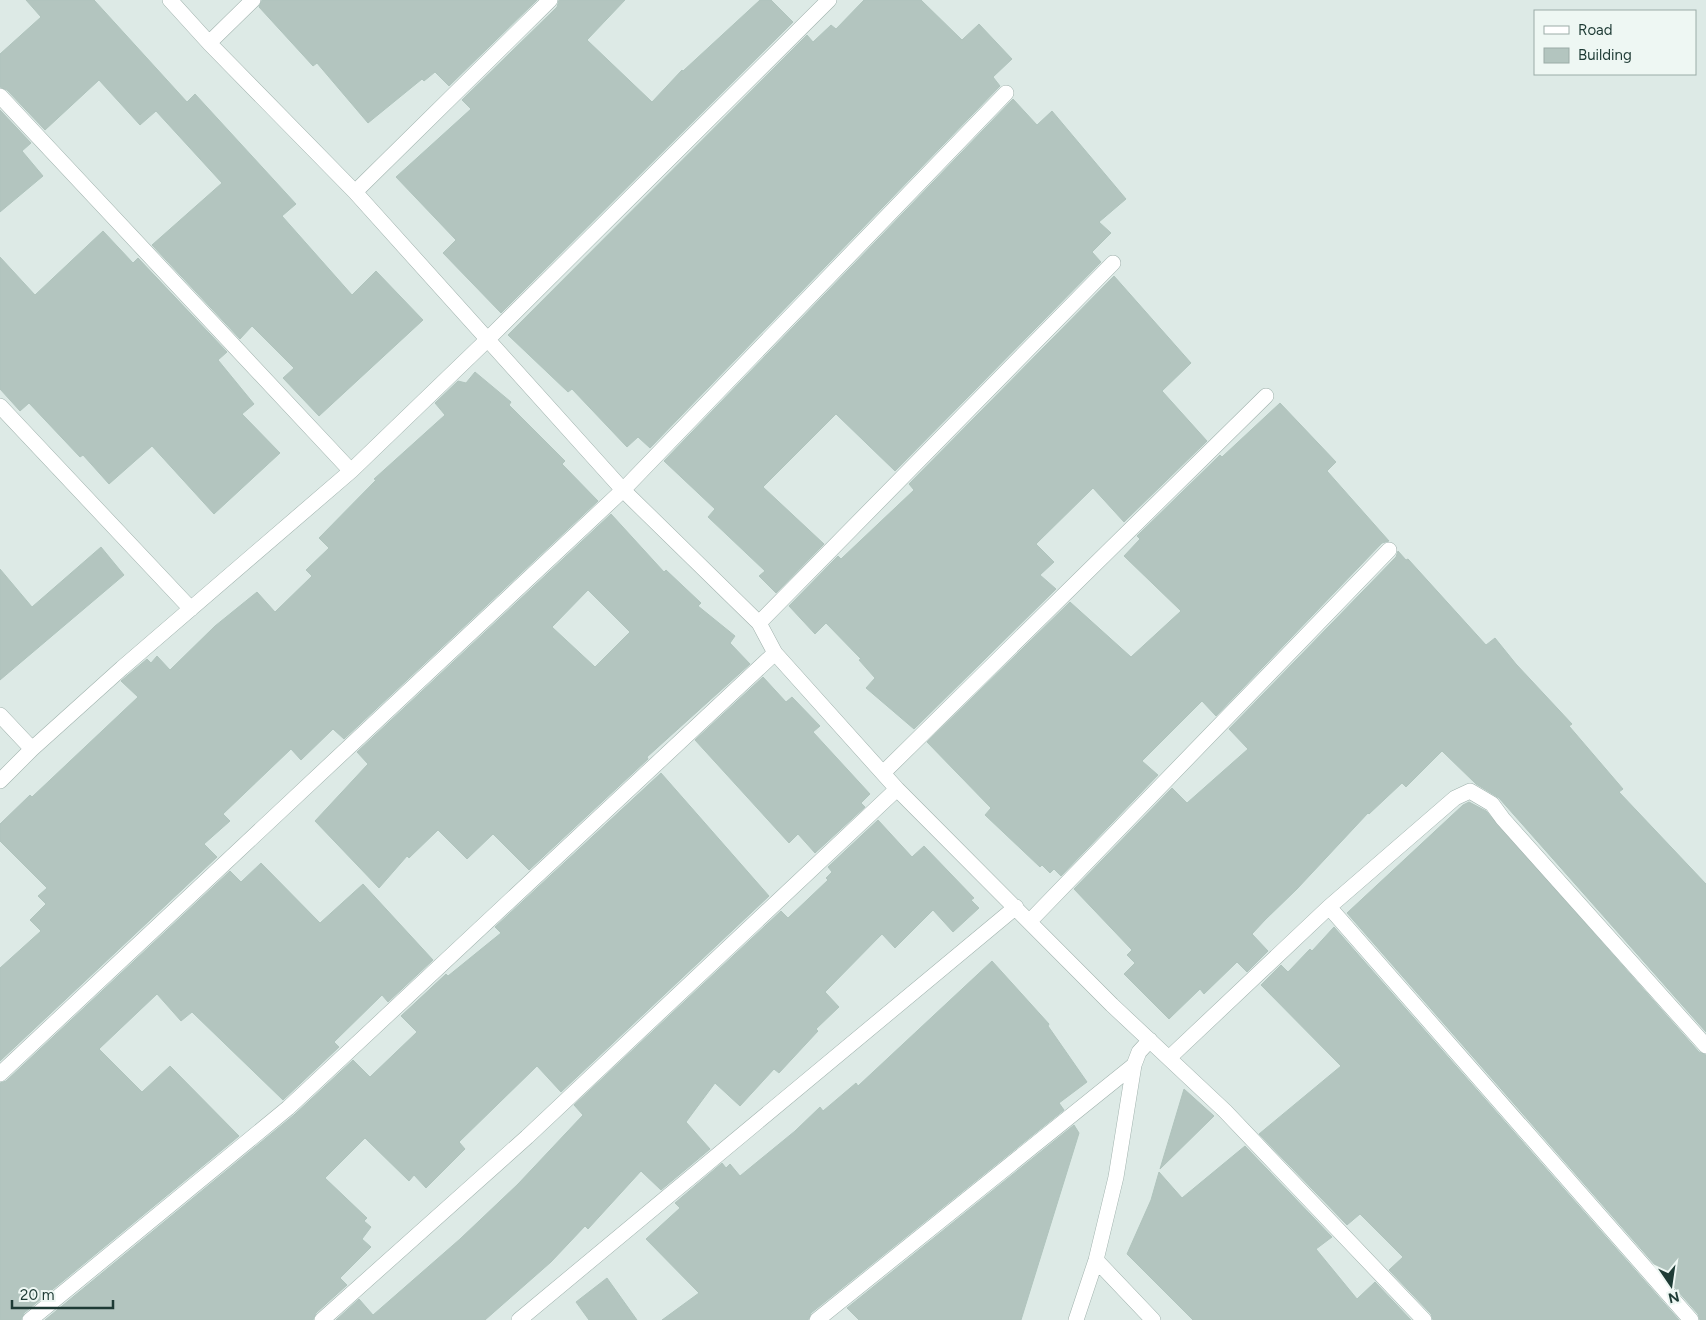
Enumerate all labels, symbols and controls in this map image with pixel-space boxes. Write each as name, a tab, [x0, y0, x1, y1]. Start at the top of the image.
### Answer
legend	[1534, 10, 1696, 75]
text: Road	[1578, 21, 1613, 39]
text: Building	[1578, 46, 1632, 64]
north arrow	[1646, 1260, 1696, 1310]
scale bar	[12, 1278, 114, 1310]
text: 20 m	[20, 1286, 54, 1304]
text: N	[1667, 1288, 1681, 1307]

